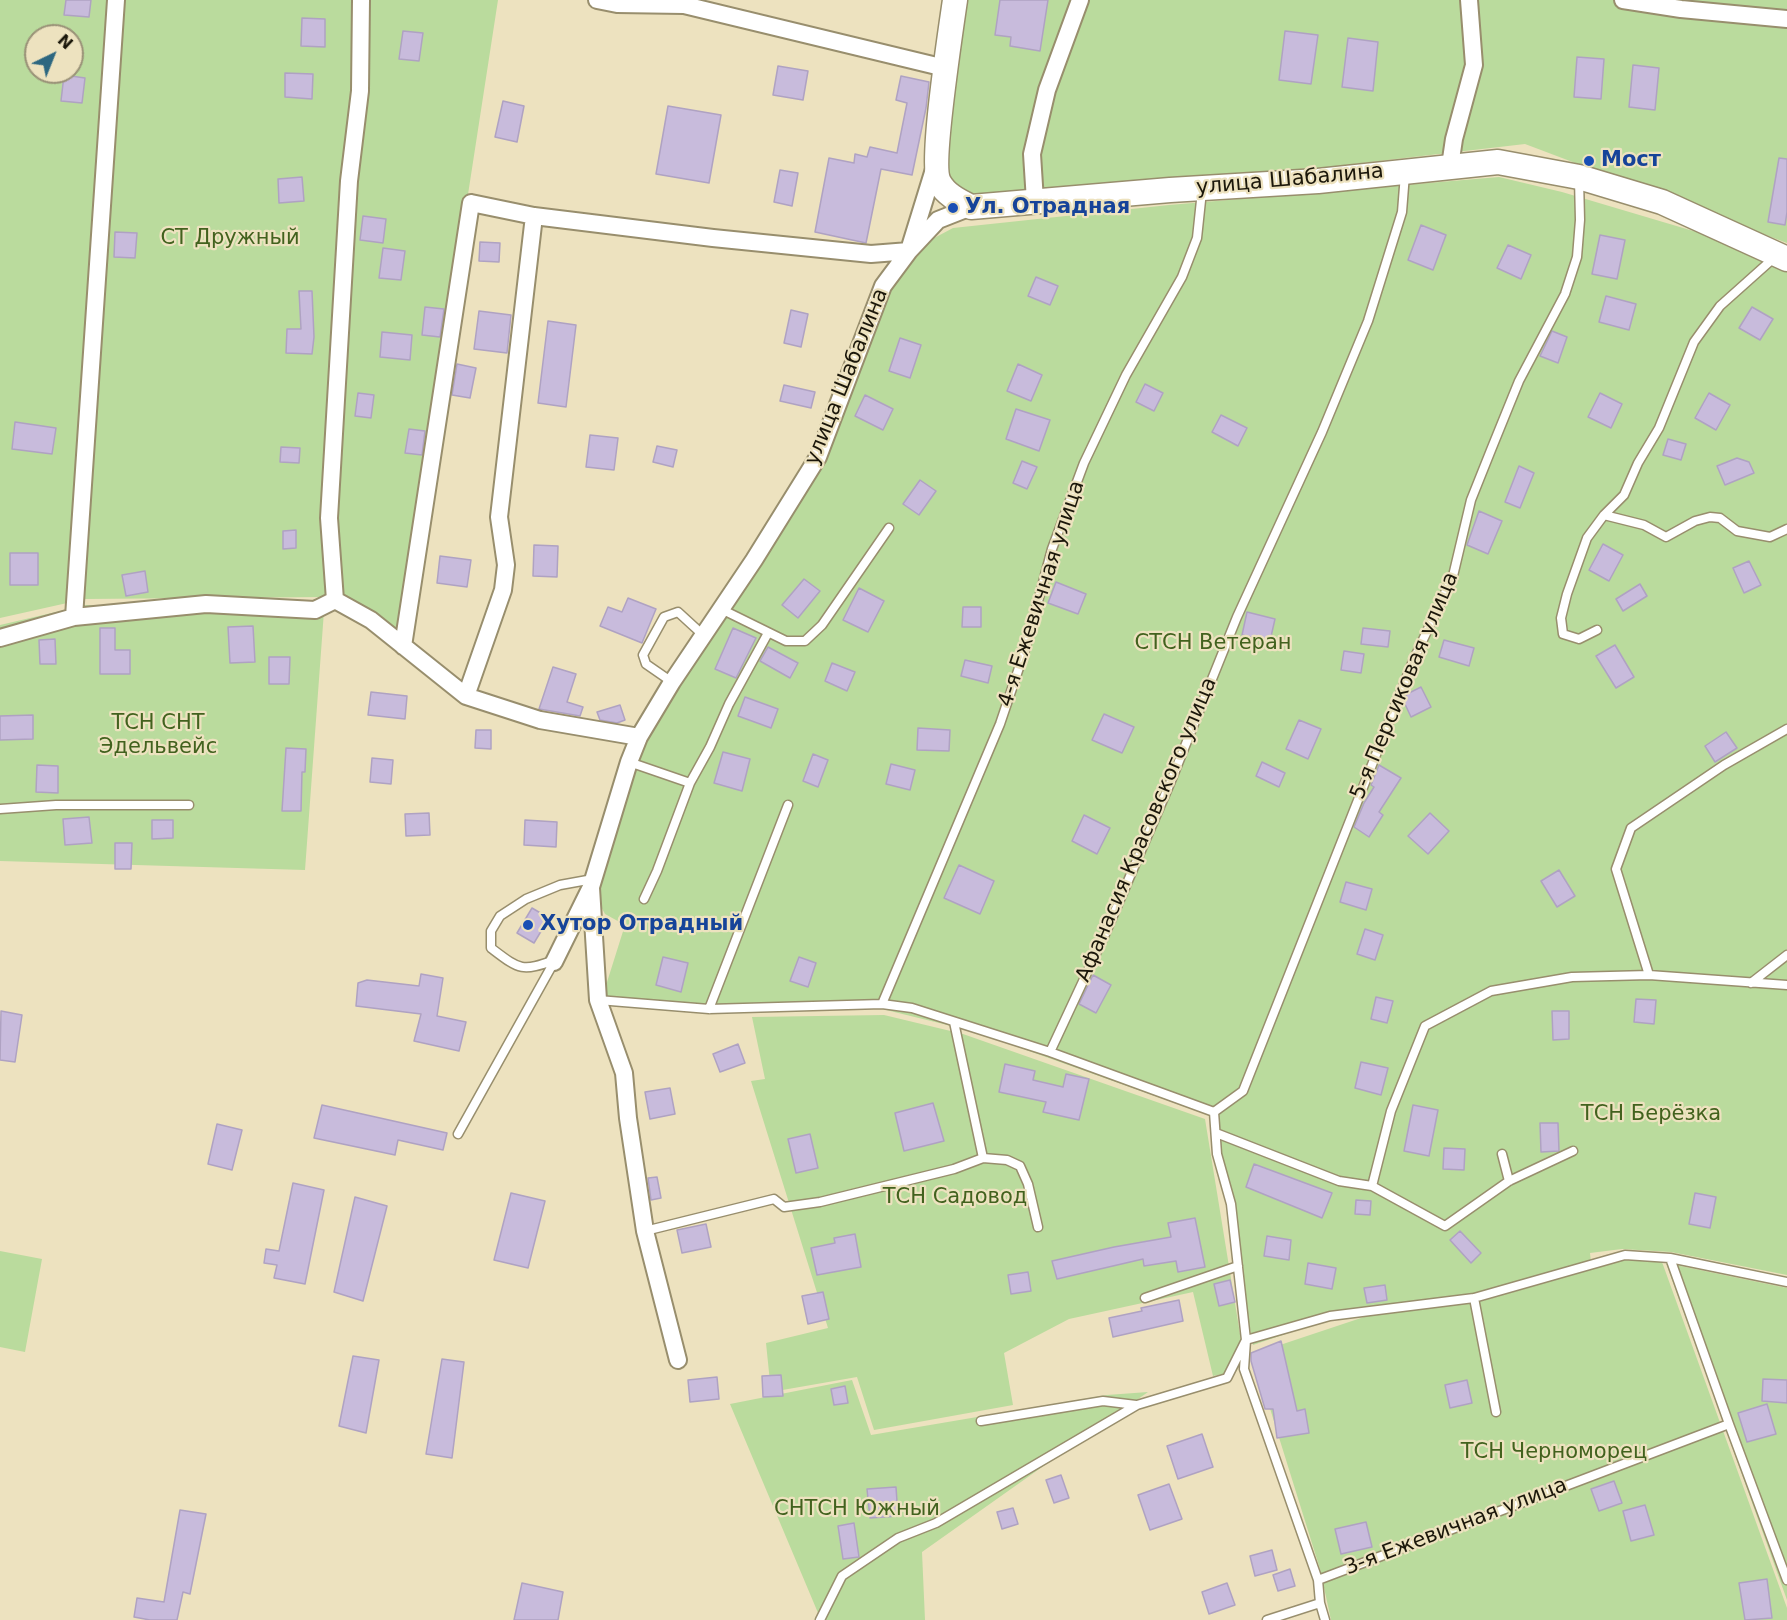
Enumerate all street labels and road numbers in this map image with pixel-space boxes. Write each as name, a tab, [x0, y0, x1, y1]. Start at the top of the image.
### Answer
street label: улица Шабалина	[1195, 159, 1385, 201]
street label: улица Шабалина	[800, 285, 894, 469]
street label: 4-я Ежевичная улица	[993, 478, 1091, 710]
street label: 5-я Персиковая улица	[1346, 569, 1464, 803]
street label: Афанасия Красовского улица	[1071, 674, 1223, 986]
street label: 3-я Ежевичная улица	[1341, 1473, 1571, 1581]

